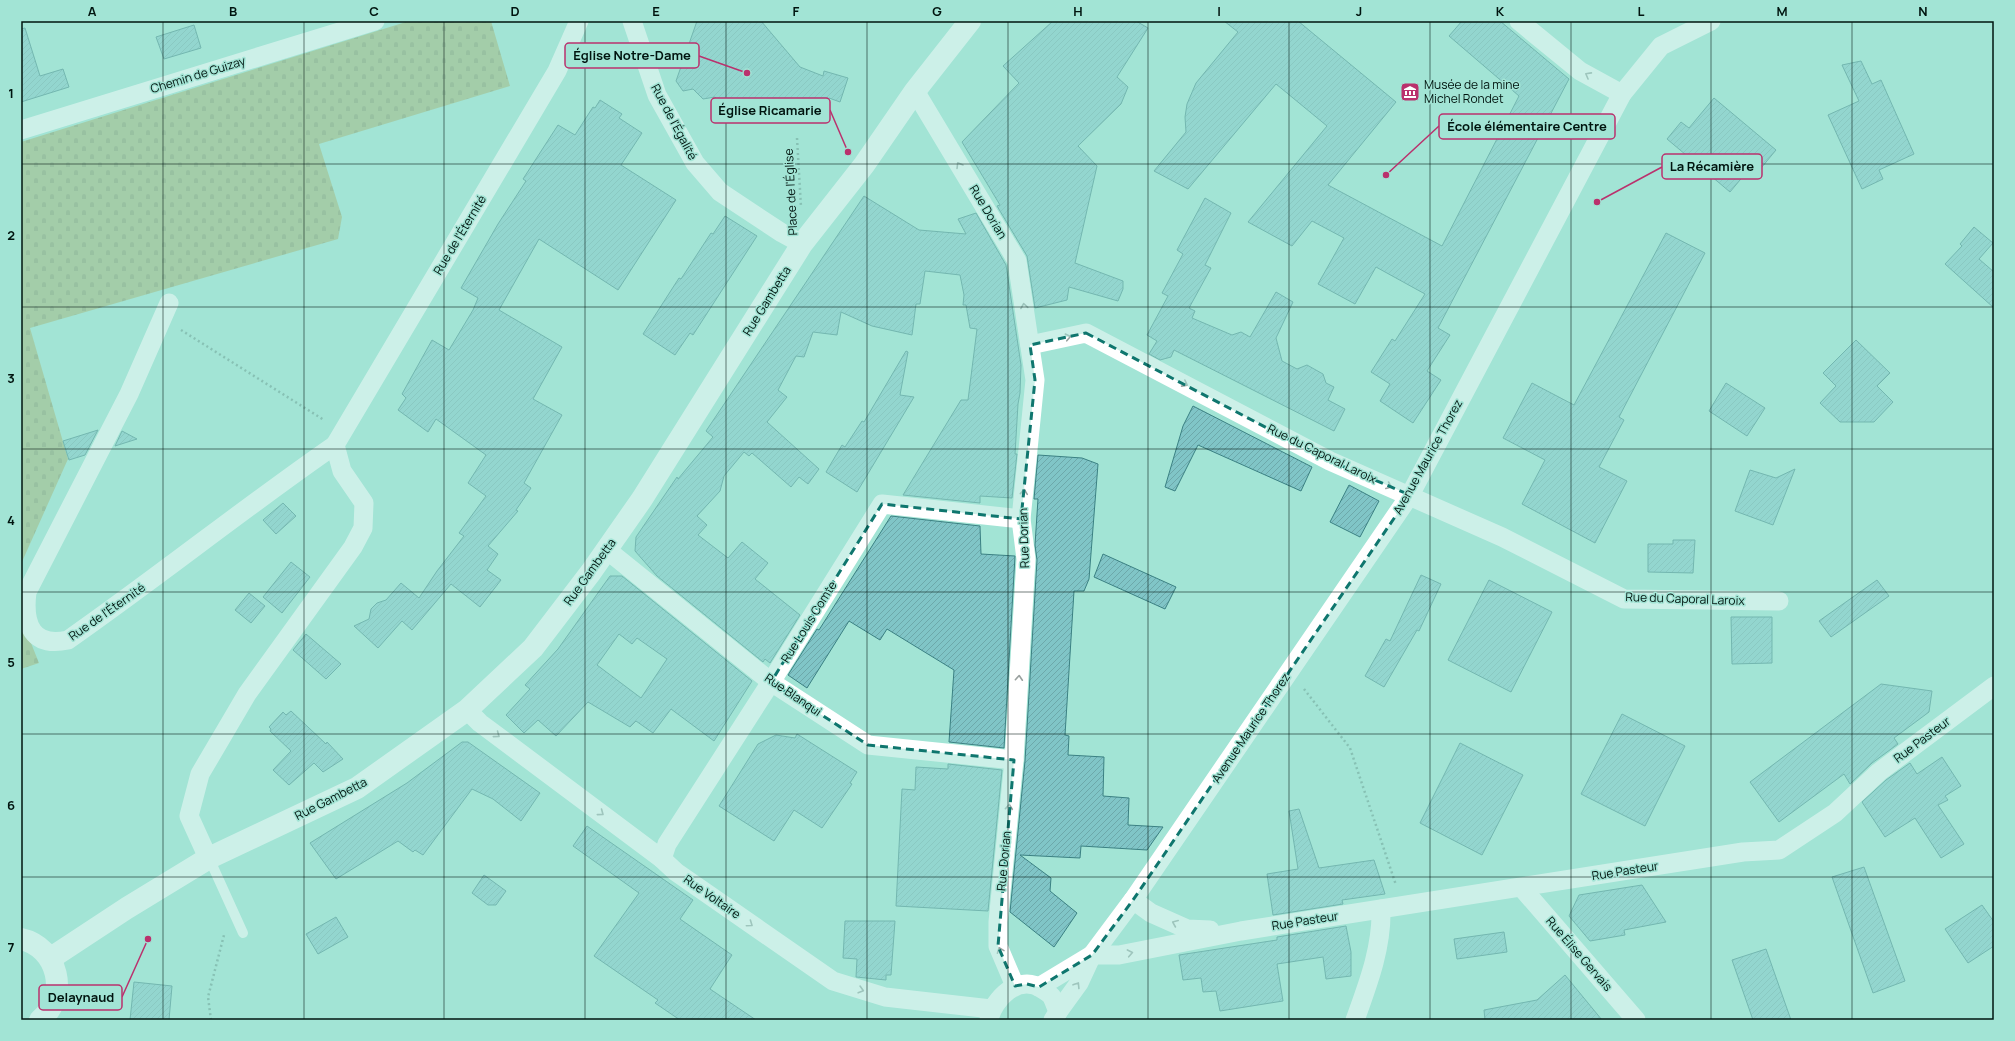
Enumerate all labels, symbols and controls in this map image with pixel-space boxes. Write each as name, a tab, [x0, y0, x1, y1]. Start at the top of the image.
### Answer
text: A	[88, 2, 97, 20]
text: B	[229, 2, 237, 20]
text: C	[369, 2, 379, 20]
text: D	[510, 2, 520, 20]
text: E	[652, 2, 660, 20]
text: F	[793, 2, 800, 20]
text: G	[932, 2, 942, 20]
text: H	[1073, 2, 1083, 20]
text: I	[1217, 2, 1221, 20]
text: J	[1356, 2, 1362, 20]
text: K	[1496, 2, 1505, 20]
text: L	[1638, 2, 1645, 20]
text: M	[1776, 2, 1788, 20]
text: N	[1918, 2, 1928, 20]
callout: Église Notre-Dame	[565, 43, 699, 68]
text: Église Notre-Dame	[573, 46, 691, 64]
street label: Chemin de Guizay	[148, 52, 248, 97]
one-way arrow	[1584, 72, 1592, 80]
place label: Musée de la mine Michel Rondet	[1424, 76, 1519, 107]
street label: Rue de l'Égalité	[647, 81, 702, 163]
museum icon: Musée de la mine Michel Rondet	[1399, 81, 1421, 103]
text: 1	[8, 84, 14, 102]
callout: Église Ricamarie	[711, 98, 830, 123]
text: Église Ricamarie	[718, 101, 822, 119]
callout: École élémentaire Centre	[1439, 114, 1615, 139]
text: École élémentaire Centre	[1447, 117, 1607, 135]
street label: Place de l'Église	[780, 148, 801, 236]
callout: La Récamière	[1662, 154, 1762, 179]
text: La Récamière	[1670, 157, 1754, 175]
one-way arrow	[957, 162, 964, 169]
street label: Rue Dorian	[966, 182, 1011, 242]
street label: Rue de l'Éternité	[429, 192, 490, 278]
text: 2	[7, 226, 15, 244]
street label: Rue Gambetta	[738, 263, 795, 339]
one-way arrow	[1020, 303, 1029, 310]
one-way arrow	[1065, 333, 1071, 341]
text: 3	[7, 369, 15, 387]
one-way arrow	[1181, 380, 1188, 387]
street label: Avenue Maurice Thorez	[1389, 396, 1466, 517]
street label: Rue du Caporal Laroix	[1265, 420, 1380, 488]
one-way arrow	[1384, 481, 1392, 489]
one-way arrow	[1019, 489, 1028, 495]
street label: Rue Dorian	[1014, 508, 1033, 568]
text: 4	[7, 511, 15, 529]
street label: Rue Gambetta	[559, 535, 620, 609]
street label: Rue Louis Comte	[777, 578, 841, 666]
street label: Rue de l'Éternité	[65, 579, 149, 644]
street label: Rue du Caporal Laroix	[1625, 588, 1746, 609]
text: 5	[7, 653, 15, 671]
street label: Rue Blanqui	[762, 669, 825, 720]
street label: Avenue Maurice Thorez	[1207, 669, 1294, 786]
one-way arrow	[1014, 675, 1023, 681]
street label: Rue Pasteur	[1890, 712, 1954, 767]
one-way arrow	[492, 730, 499, 737]
street label: Rue Gambetta	[292, 773, 370, 824]
text: 6	[7, 796, 15, 814]
one-way arrow	[1005, 804, 1014, 810]
one-way arrow	[596, 808, 603, 815]
street label: Rue Dorian	[992, 830, 1015, 892]
street label: Rue Pasteur	[1590, 857, 1660, 884]
street label: Rue Voltaire	[680, 871, 744, 922]
street label: Rue Pasteur	[1270, 907, 1340, 934]
street label: Rue Élise Gervais	[1542, 913, 1616, 995]
one-way arrow	[746, 919, 753, 927]
one-way arrow	[1171, 920, 1178, 928]
text: 7	[8, 938, 15, 956]
one-way arrow	[997, 947, 1005, 954]
one-way arrow	[1127, 949, 1133, 957]
one-way arrow	[1072, 982, 1080, 989]
callout: Delaynaud	[39, 985, 122, 1010]
one-way arrow	[857, 985, 864, 994]
text: Delaynaud	[48, 988, 114, 1006]

